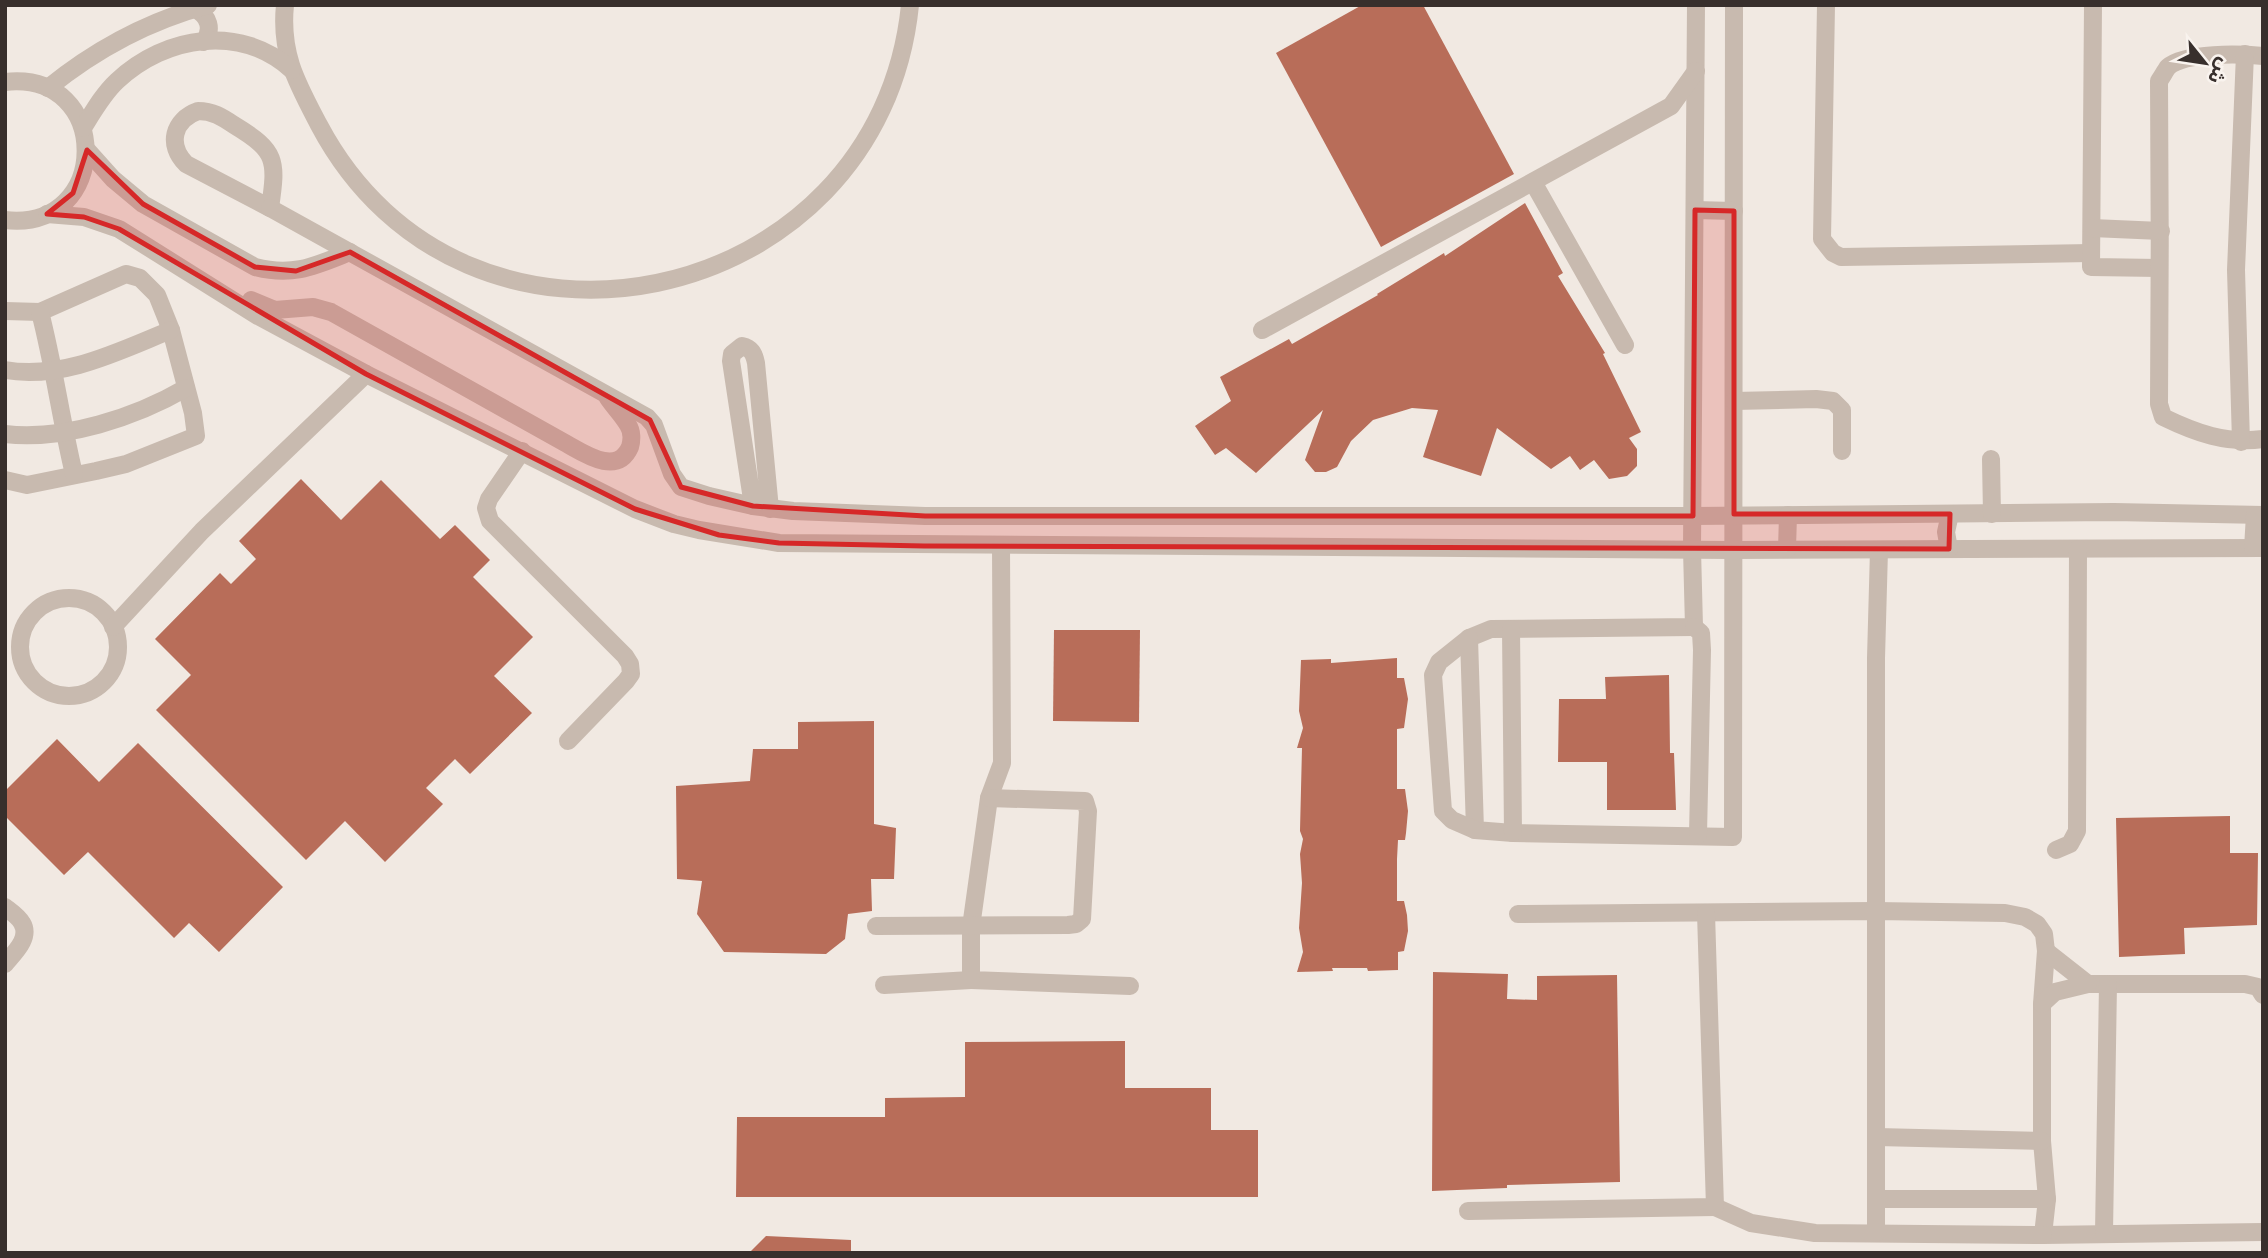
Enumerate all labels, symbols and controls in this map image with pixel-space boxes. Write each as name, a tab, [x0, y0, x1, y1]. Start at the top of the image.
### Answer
north arrow	[2170, 28, 2240, 98]
text: ش	[2203, 54, 2235, 88]

